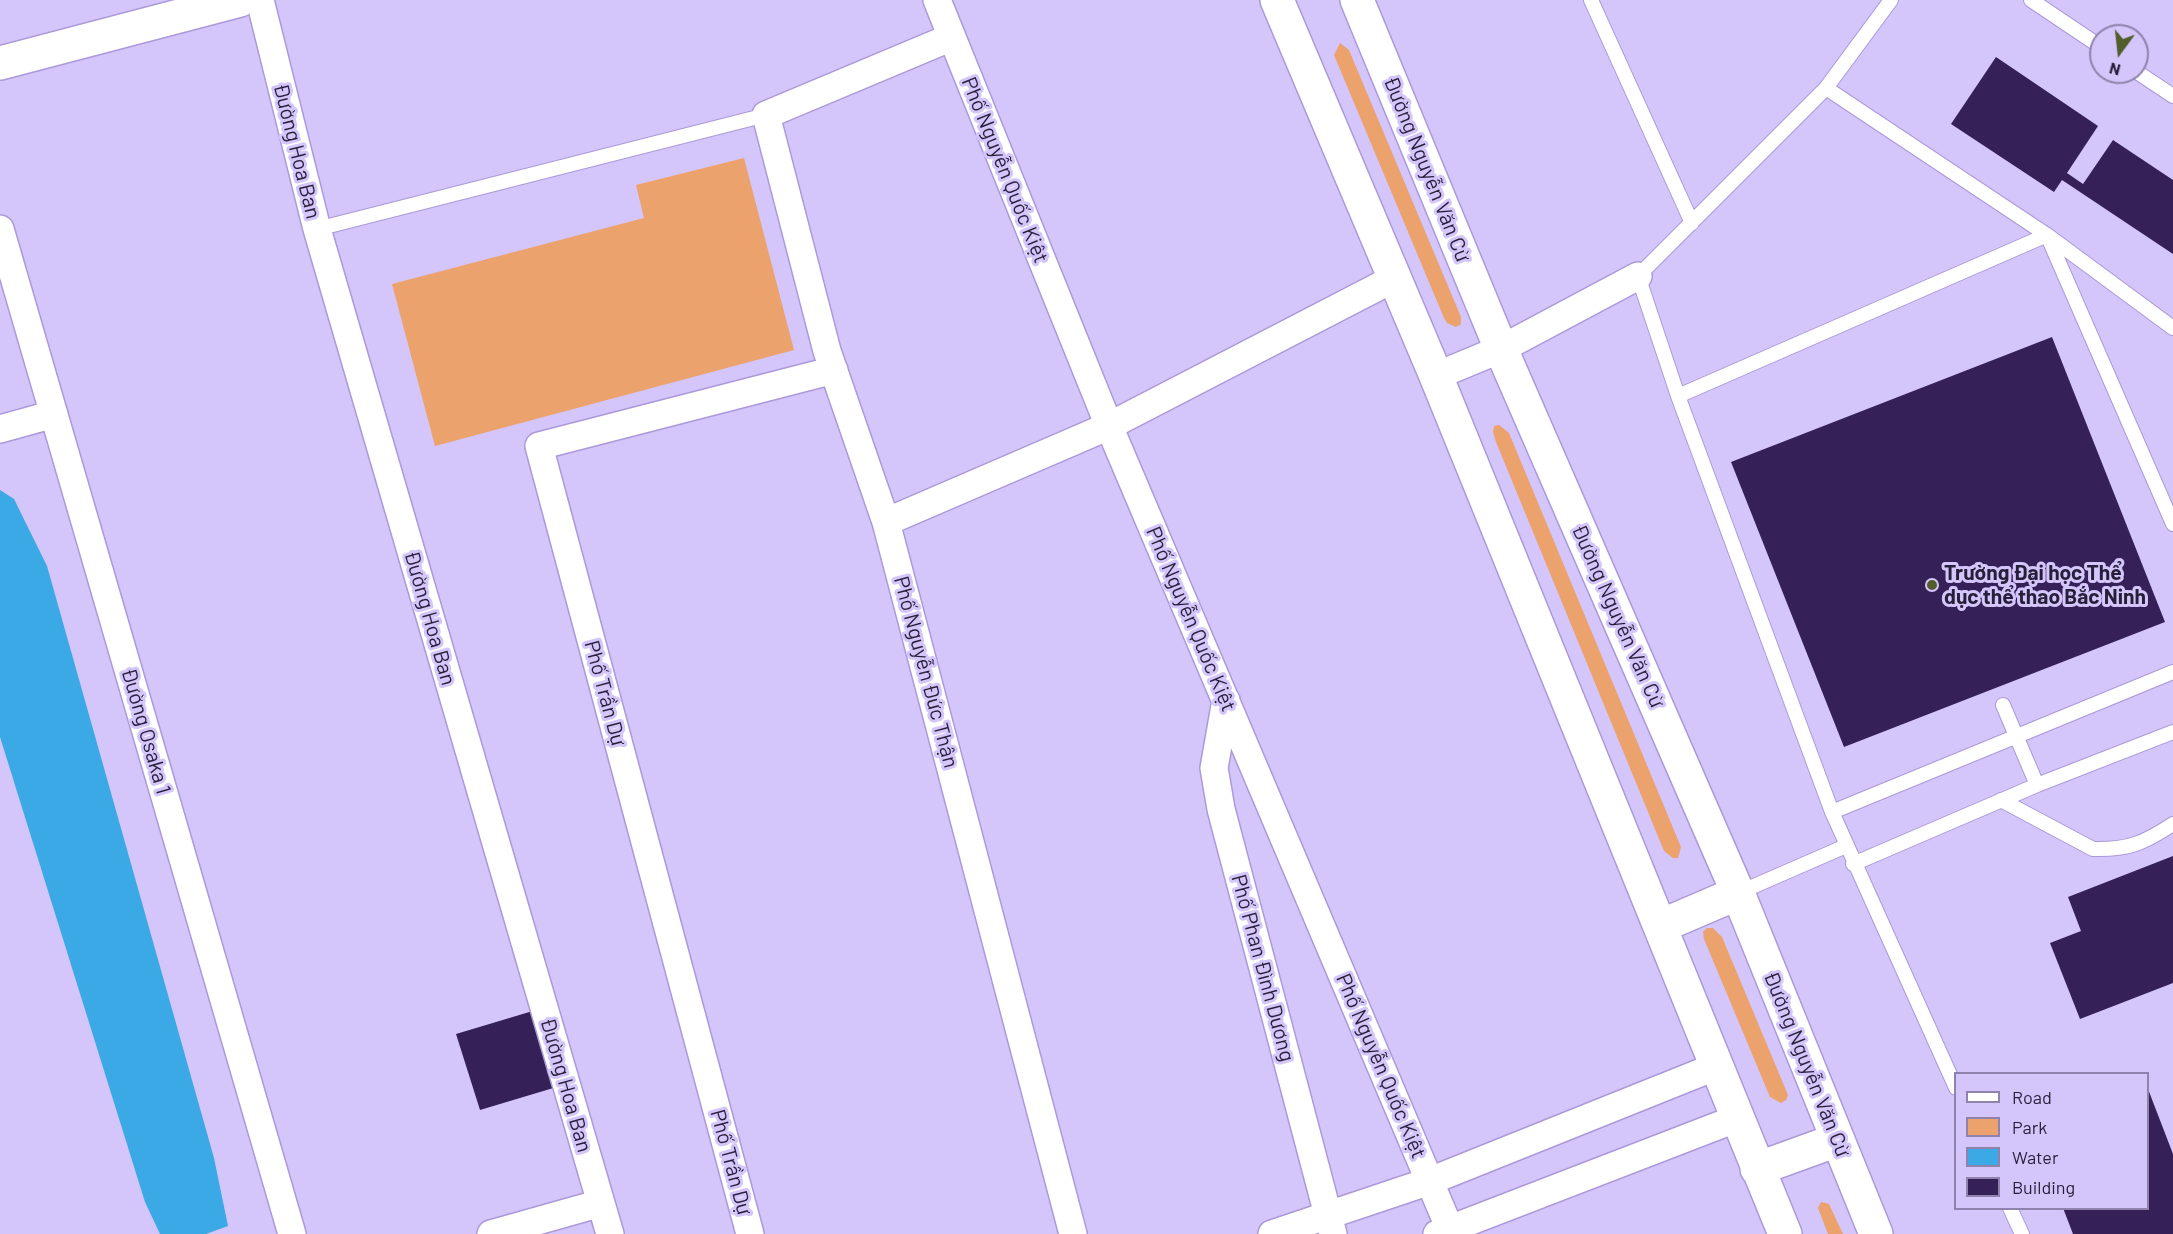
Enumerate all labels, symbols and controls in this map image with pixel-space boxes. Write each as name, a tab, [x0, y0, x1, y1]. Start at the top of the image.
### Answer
north arrow	[2089, 24, 2149, 84]
text: N	[2107, 59, 2122, 80]
street label: Phố Nguyễn Quốc Kiệt	[956, 73, 1054, 267]
street label: Đường Nguyễn Văn Cừ	[1378, 73, 1476, 265]
street label: Đường Hoa Ban	[268, 81, 326, 221]
street label: Đường Nguyễn Văn Cừ	[1566, 521, 1670, 711]
street label: Phố Nguyễn Quốc Kiệt	[1141, 523, 1241, 715]
street label: Đường Hoa Ban	[399, 548, 461, 688]
place label: Trường Đại học Thể dục thể thao Bắc Ninh	[1944, 560, 2146, 610]
street label: Phố Nguyễn Đức Thận	[888, 573, 964, 771]
marker: Trường Đại học Thể dục thể thao Bắc Ninh	[1925, 578, 1939, 592]
street label: Phố Trần Dự	[579, 638, 631, 748]
street label: Đường Osaka 1	[116, 665, 176, 797]
street label: Phố Phan Đình Dương	[1226, 872, 1300, 1064]
street label: Đường Nguyễn Văn Cừ	[1758, 968, 1856, 1160]
street label: Phố Nguyễn Quốc Kiệt	[1331, 970, 1431, 1162]
street label: Đường Hoa Ban	[535, 1015, 597, 1155]
legend	[1954, 1072, 2149, 1210]
text: Road	[2012, 1086, 2052, 1108]
street label: Phố Trần Dự	[705, 1107, 757, 1217]
text: Park	[2012, 1116, 2047, 1138]
text: Water	[2012, 1146, 2059, 1168]
text: Building	[2012, 1176, 2075, 1198]

